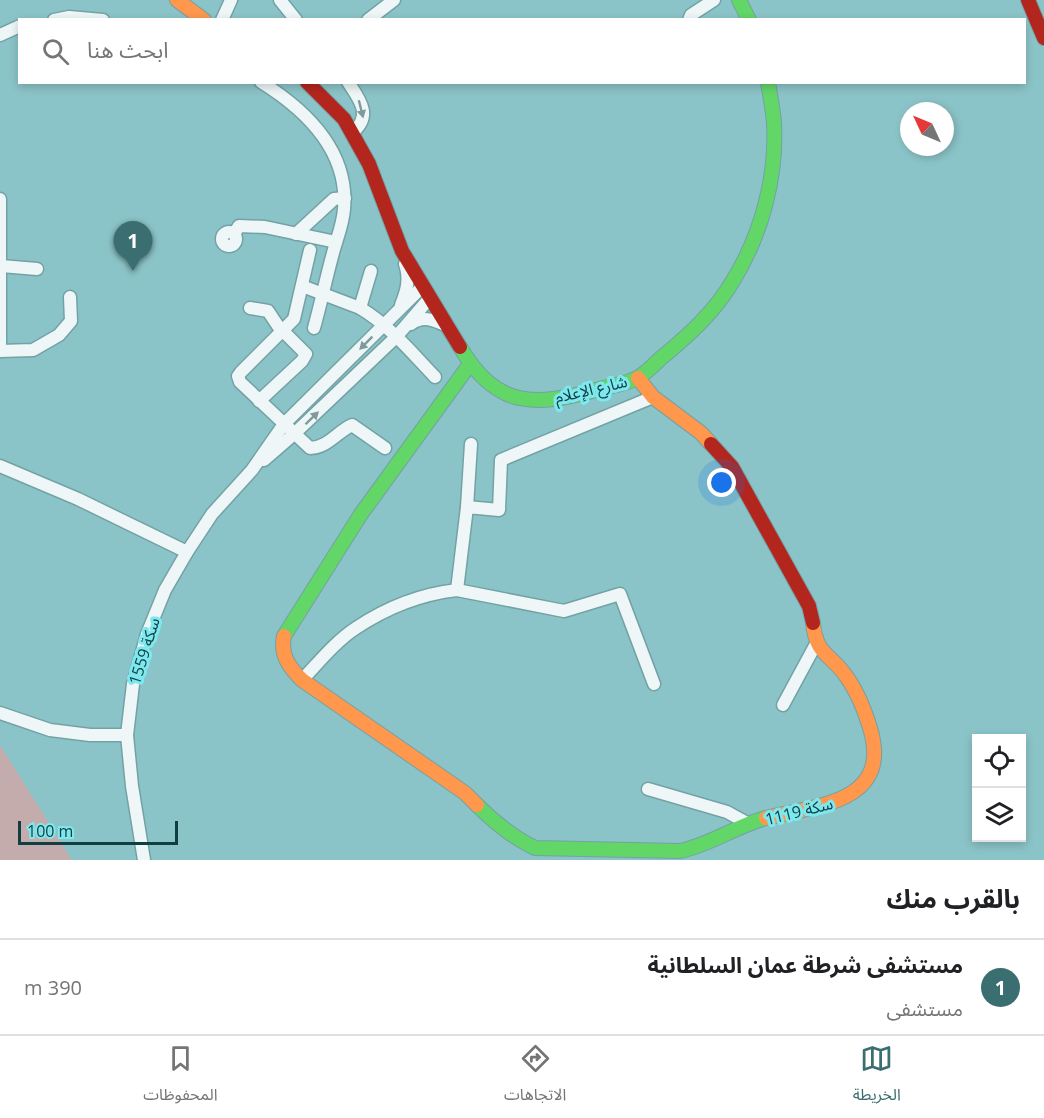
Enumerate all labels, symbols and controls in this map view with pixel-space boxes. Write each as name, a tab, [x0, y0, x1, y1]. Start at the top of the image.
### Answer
search box	[18, 18, 1026, 84]
text: ابحث هنا	[87, 34, 169, 64]
icon: search	[39, 35, 72, 68]
one-way arrow	[356, 99, 366, 118]
north arrow	[900, 102, 954, 156]
pin: 1	[114, 222, 152, 271]
one-way arrow	[360, 336, 374, 350]
street label: شارع الإعلام	[553, 370, 630, 410]
one-way arrow	[304, 411, 319, 425]
your location	[707, 468, 736, 497]
street label: سكة 1559	[123, 615, 165, 687]
map controls	[972, 734, 1026, 842]
button: locate	[972, 734, 1026, 788]
button: layers	[972, 788, 1026, 842]
street label: سكة 1119	[763, 792, 835, 830]
scale bar	[18, 818, 178, 846]
text: 100 m	[27, 820, 73, 842]
text: بالقرب منك	[886, 880, 1020, 916]
text: مستشفى شرطة عمان السلطانية	[648, 949, 963, 979]
text: 390 m	[24, 974, 82, 1001]
text: 1	[995, 974, 1006, 1001]
text: مستشفى	[886, 995, 963, 1022]
tab: المحفوظات	[143, 1042, 217, 1112]
tab: الاتجاهات	[504, 1042, 566, 1112]
tab: الخريطة	[853, 1042, 901, 1112]

